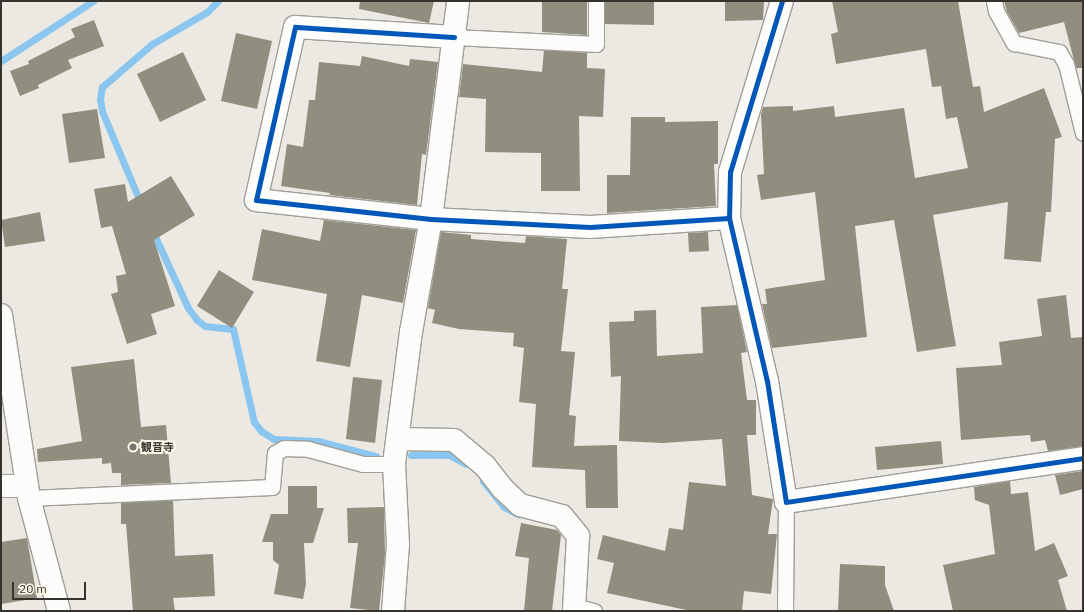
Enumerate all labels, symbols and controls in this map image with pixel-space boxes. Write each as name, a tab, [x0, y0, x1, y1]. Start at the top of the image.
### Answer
place label: 観音寺	[141, 440, 174, 454]
marker: 観音寺	[128, 442, 138, 452]
scale bar	[14, 574, 88, 600]
text: 20 m	[19, 581, 47, 596]

